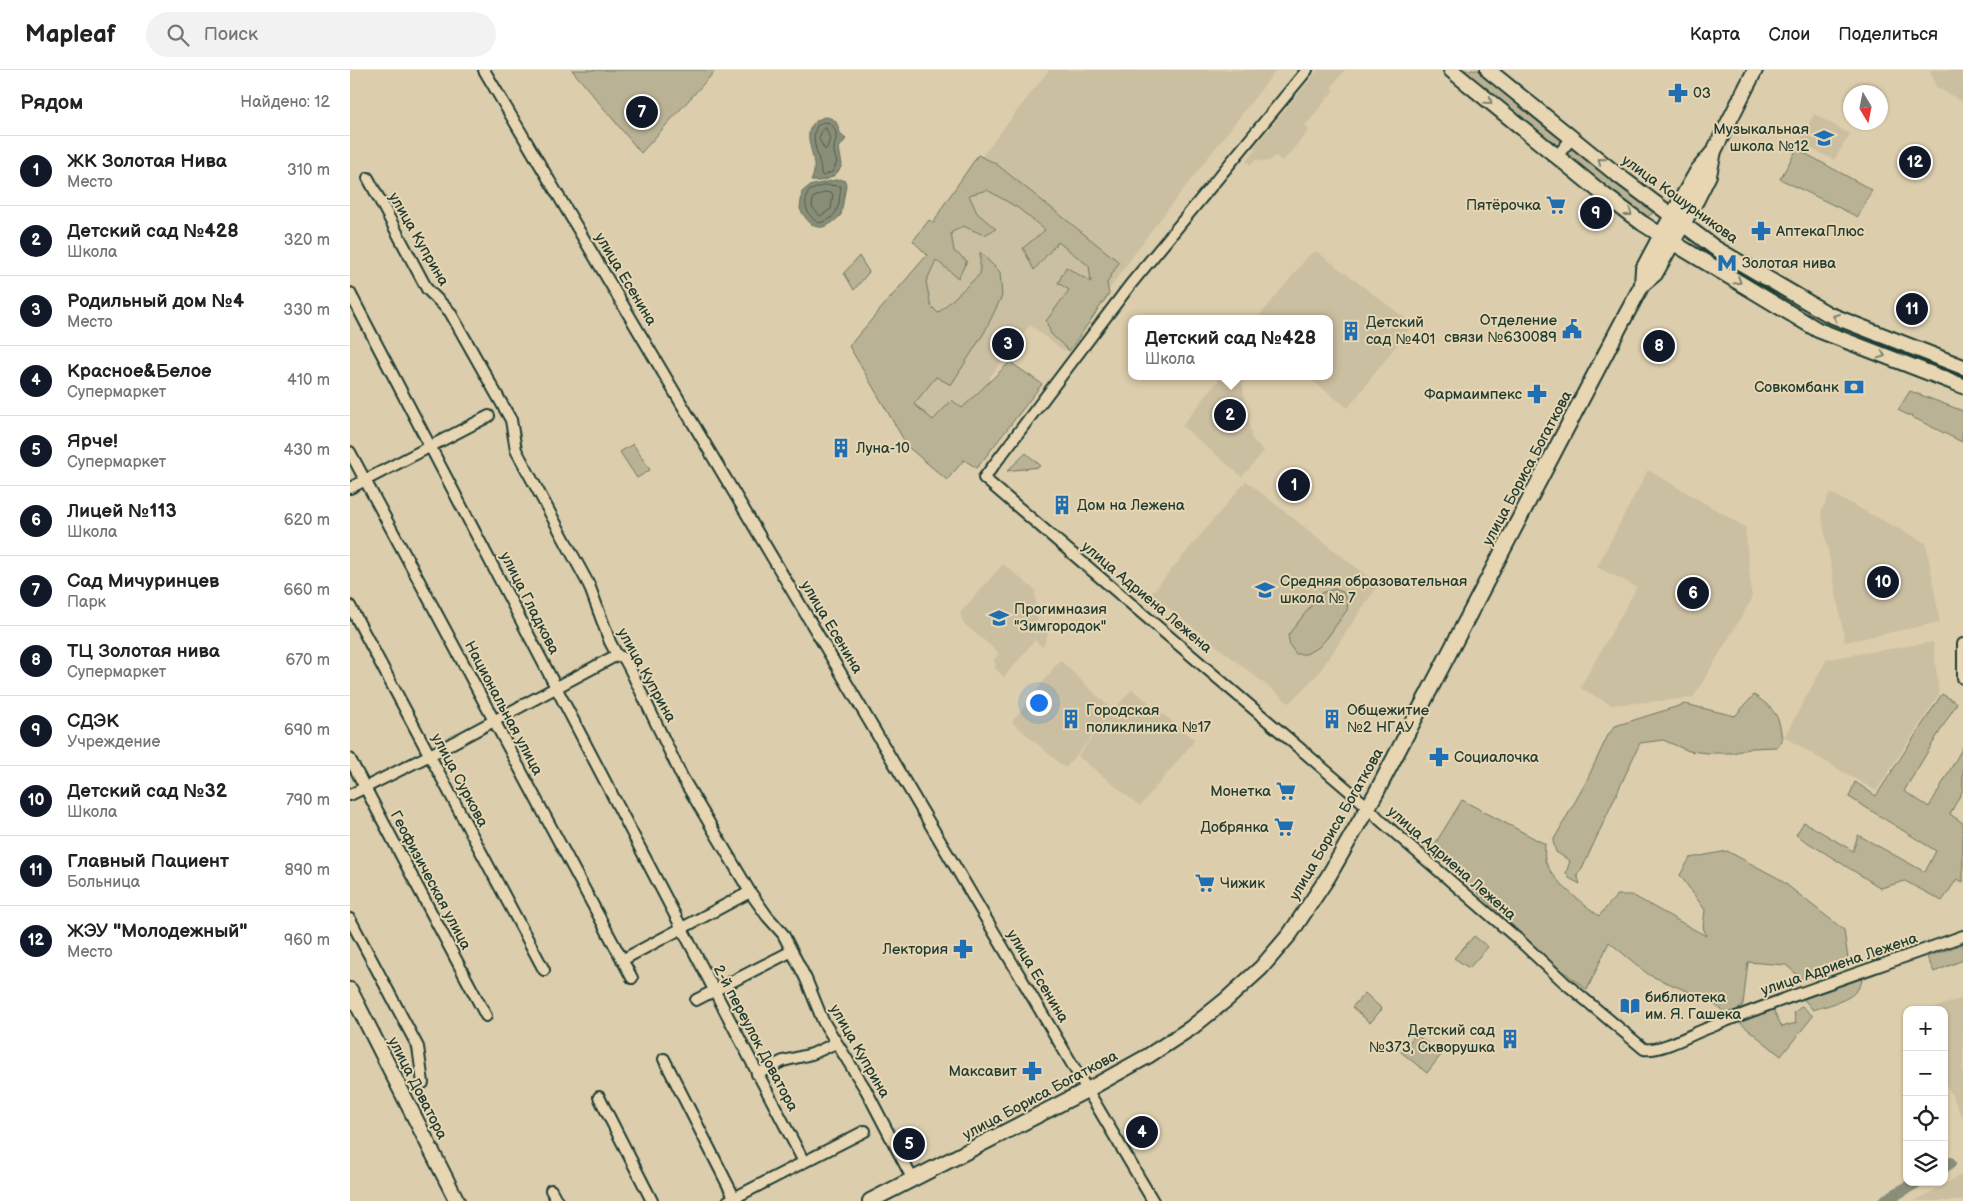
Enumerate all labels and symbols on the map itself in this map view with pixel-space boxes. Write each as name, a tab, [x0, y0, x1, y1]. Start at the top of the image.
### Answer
pharmacy icon: 03	[1667, 82, 1689, 104]
place label: 03	[1693, 84, 1711, 103]
north arrow	[1843, 85, 1888, 130]
pin: 7	[626, 93, 658, 131]
one-way arrow	[1483, 95, 1492, 103]
place label: Музыкальная школа №12	[1713, 120, 1809, 156]
school or university icon: Музыкальная школа №12	[1813, 127, 1835, 149]
pin: 12	[1899, 143, 1931, 181]
street label: улица Кошурникова	[1618, 151, 1742, 248]
one-way arrow	[1598, 158, 1607, 167]
street label: улица Куприна	[384, 189, 453, 290]
supermarket icon: Пятёрочка	[1545, 194, 1567, 216]
pin: 9	[1580, 194, 1612, 232]
place label: Пятёрочка	[1466, 196, 1541, 215]
one-way arrow	[1623, 208, 1632, 216]
pharmacy icon: АптекаПлюс	[1750, 220, 1772, 242]
place label: АптекаПлюс	[1775, 222, 1865, 241]
street label: улица Есенина	[590, 229, 661, 329]
metro station icon: Золотая нива	[1716, 252, 1738, 274]
place label: Золотая нива	[1742, 254, 1836, 273]
one-way arrow	[1732, 274, 1741, 284]
pin: 11	[1896, 290, 1928, 328]
place label: Отделение связи №630089	[1444, 311, 1557, 347]
place label: Детский сад №401	[1366, 313, 1435, 349]
one-way arrow	[1832, 313, 1841, 324]
public building icon: Отделение связи №630089	[1561, 318, 1583, 340]
building icon: Детский сад №401	[1340, 320, 1362, 342]
pin: 3	[992, 325, 1024, 363]
pin: 8	[1643, 327, 1675, 365]
one-way arrow	[1877, 349, 1886, 359]
bank icon: Совкомбанк	[1843, 376, 1865, 398]
place label: Совкомбанк	[1754, 378, 1839, 397]
pharmacy icon: Фармаимпекс	[1526, 383, 1548, 405]
place label: Фармаимпекс	[1424, 385, 1523, 404]
street label: улица Бориса Богаткова	[1479, 387, 1576, 549]
pin: 2	[1214, 396, 1246, 434]
building icon: Луна-10	[830, 437, 852, 459]
place label: Луна-10	[855, 439, 910, 458]
pin: 1	[1278, 466, 1310, 504]
building icon: Дом на Лежена	[1051, 494, 1073, 516]
place label: Дом на Лежена	[1077, 496, 1185, 515]
street label: улица Адриена Лежена	[1078, 537, 1216, 658]
street label: улица Гладкова	[496, 549, 564, 658]
pin: 10	[1867, 563, 1899, 601]
place label: Средняя образовательная школа № 7	[1280, 572, 1467, 608]
pin: 6	[1677, 574, 1709, 612]
street label: улица Есенина	[796, 577, 867, 677]
school or university icon: Средняя образовательная школа № 7	[1254, 579, 1276, 601]
place label: Прогимназия "Зимгородок"	[1014, 600, 1107, 636]
school or university icon: Прогимназия "Зимгородок"	[988, 607, 1010, 629]
street label: улица Куприна	[613, 625, 680, 726]
street label: Национальная улица	[460, 638, 547, 779]
your location	[1026, 690, 1052, 716]
place label: Городская поликлиника №17	[1086, 701, 1212, 737]
place label: Общежитие №2 НГАУ	[1347, 701, 1429, 737]
building icon: Городская поликлиника №17	[1060, 708, 1082, 730]
building icon: Общежитие №2 НГАУ	[1321, 708, 1343, 730]
street label: улица Суркова	[427, 730, 492, 830]
street label: улица Бориса Богаткова	[1285, 745, 1388, 904]
pharmacy icon: Социалочка	[1428, 746, 1450, 768]
place label: Социалочка	[1454, 748, 1539, 767]
supermarket icon: Монетка	[1275, 780, 1297, 802]
place label: Монетка	[1210, 782, 1271, 801]
street label: улица Адриена Лежена	[1383, 802, 1520, 925]
street label: Геофизическая улица	[386, 807, 475, 953]
supermarket icon: Добрянка	[1273, 816, 1295, 838]
place label: Добрянка	[1200, 818, 1269, 837]
supermarket icon: Чижик	[1194, 872, 1216, 894]
place label: Чижик	[1220, 874, 1265, 893]
street label: улица Есенина	[1002, 926, 1073, 1026]
street label: улица Адриена Лежена	[1758, 929, 1920, 1000]
pharmacy icon: Лектория	[952, 938, 974, 960]
place label: Лектория	[881, 940, 948, 959]
street label: 2-й переулок Доватора	[709, 962, 802, 1115]
place label: библиотека им. Я. Гашека	[1645, 988, 1742, 1024]
library icon: библиотека им. Я. Гашека	[1619, 995, 1641, 1017]
street label: улица Куприна	[825, 1001, 894, 1102]
place label: Детский сад №373, Скворушка	[1369, 1021, 1495, 1057]
building icon: Детский сад №373, Скворушка	[1499, 1028, 1521, 1050]
street label: улица Доватора	[384, 1034, 452, 1143]
street label: улица Бориса Богаткова	[960, 1046, 1121, 1144]
pharmacy icon: Максавит	[1021, 1060, 1043, 1082]
place label: Максавит	[948, 1062, 1017, 1081]
pin: 4	[1126, 1113, 1158, 1151]
pin: 5	[893, 1125, 925, 1163]

